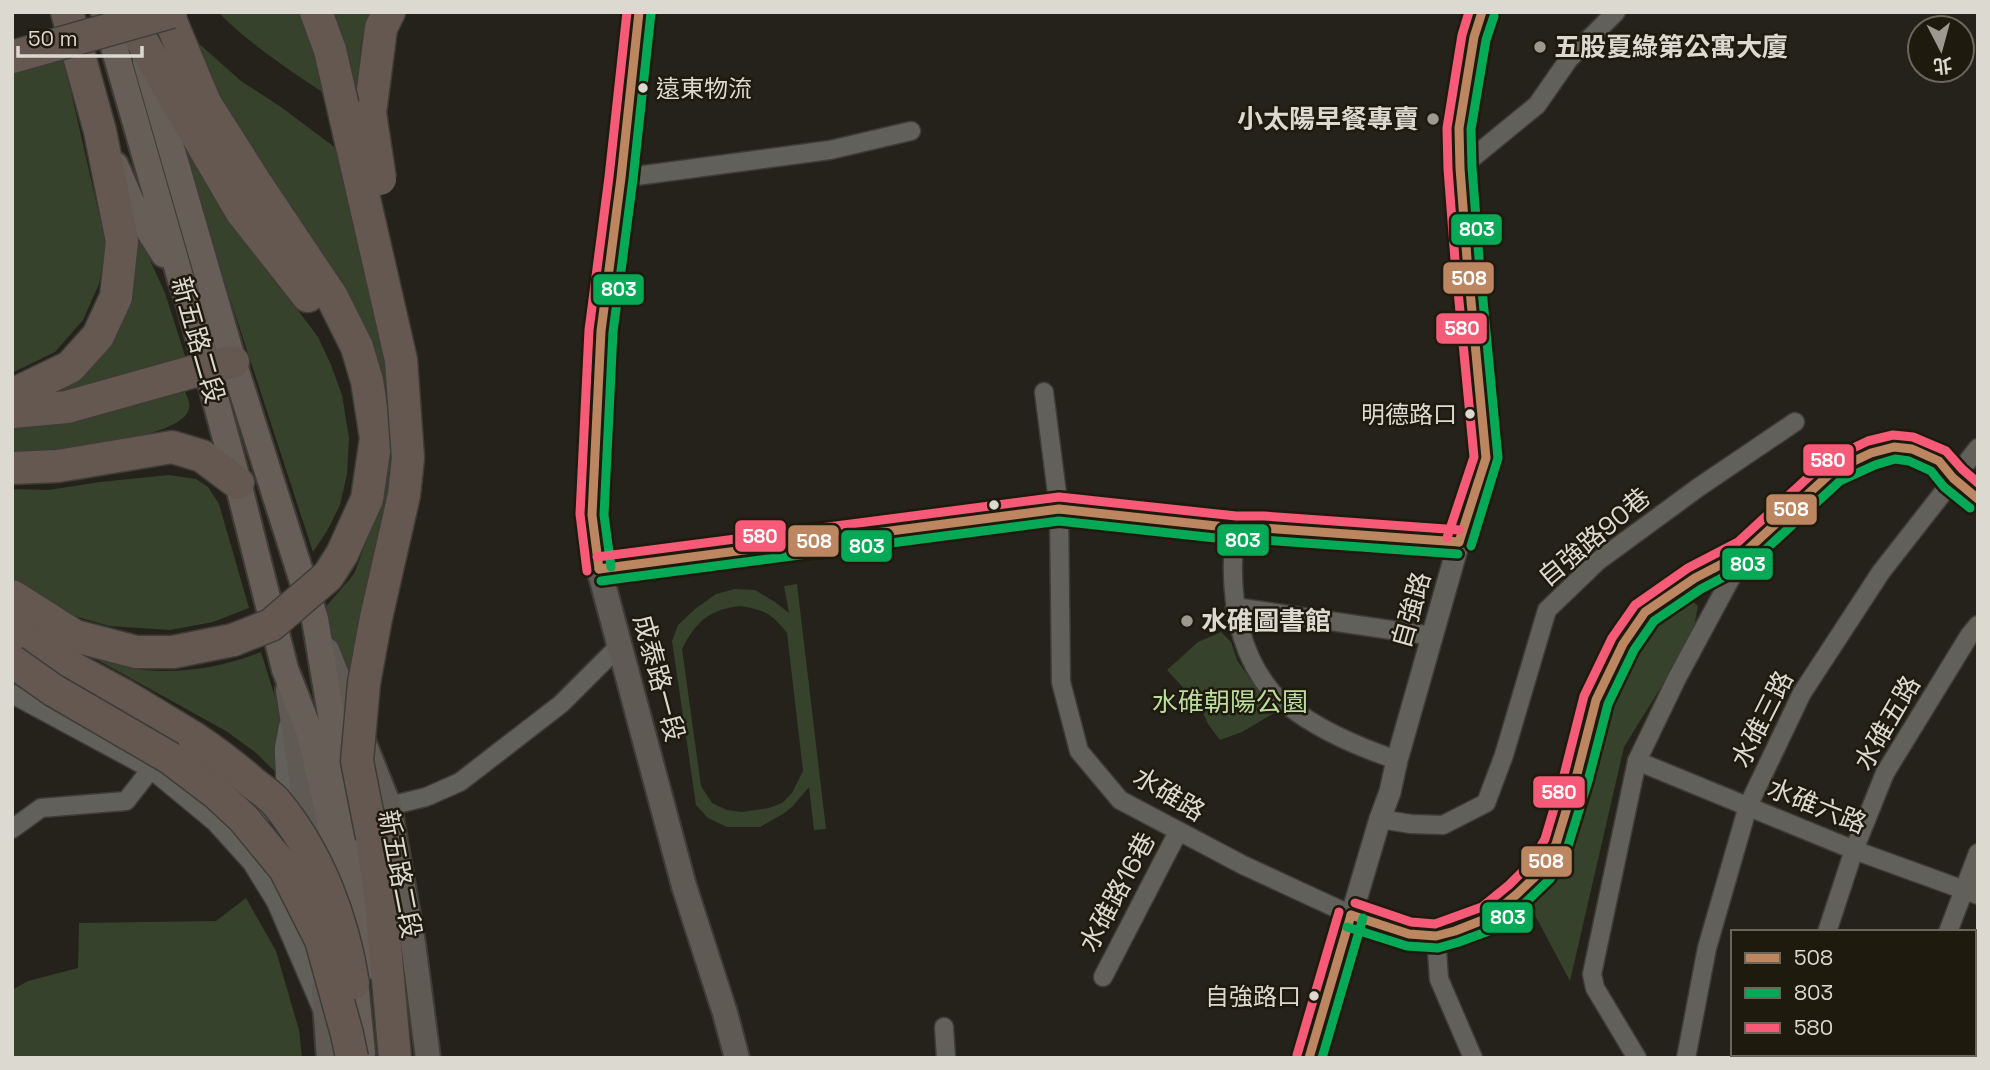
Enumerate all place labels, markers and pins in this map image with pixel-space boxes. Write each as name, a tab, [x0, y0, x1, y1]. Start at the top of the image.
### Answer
place label: 五股夏綠第公寓大廈	[1554, 30, 1788, 64]
marker: 五股夏綠第公寓大廈	[1532, 39, 1548, 55]
place label: 遠東物流	[656, 73, 752, 104]
marker: 遠東物流	[636, 81, 650, 95]
place label: 小太陽早餐專賣	[1237, 102, 1419, 136]
marker: 小太陽早餐專賣	[1425, 111, 1441, 127]
place label: 明德路口	[1361, 399, 1457, 430]
marker: 明德路口	[1463, 407, 1477, 421]
unlabelled marker	[987, 498, 1001, 512]
place label: 水碓圖書館	[1201, 604, 1331, 638]
marker: 水碓圖書館	[1179, 613, 1195, 629]
place label: 自強路口	[1205, 981, 1301, 1012]
marker: 自強路口	[1307, 989, 1321, 1003]

